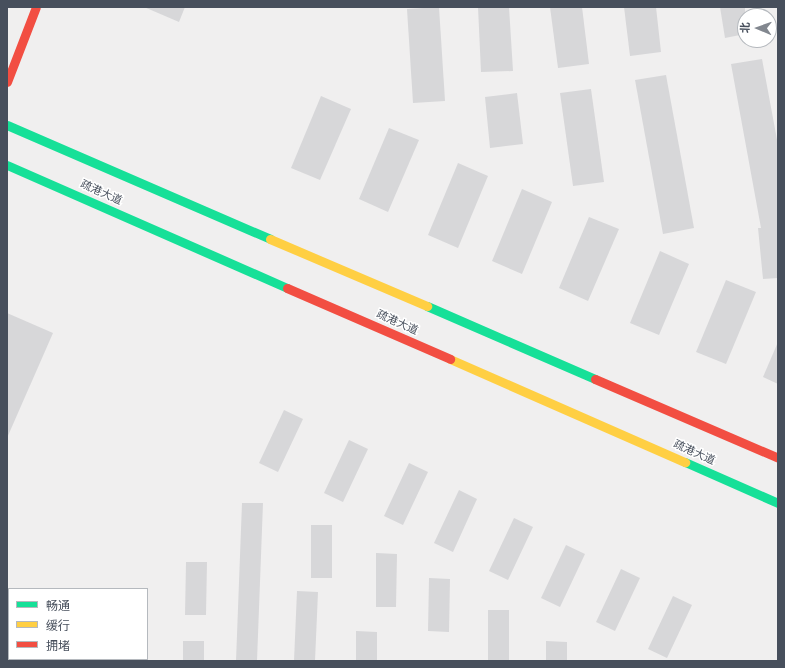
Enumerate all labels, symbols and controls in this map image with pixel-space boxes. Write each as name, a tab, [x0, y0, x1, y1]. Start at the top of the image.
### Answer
north arrow	[737, 8, 777, 48]
text: 北	[739, 22, 752, 33]
street label: 疏港大道	[78, 178, 124, 208]
street label: 疏港大道	[374, 308, 420, 338]
street label: 疏港大道	[671, 438, 717, 468]
legend	[8, 588, 148, 660]
text: 畅通	[46, 599, 70, 613]
text: 缓行	[46, 619, 70, 633]
text: 拥堵	[46, 639, 70, 653]

